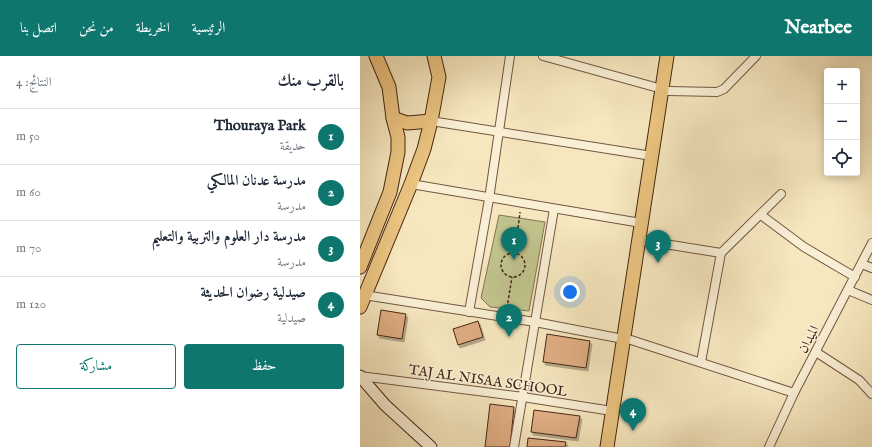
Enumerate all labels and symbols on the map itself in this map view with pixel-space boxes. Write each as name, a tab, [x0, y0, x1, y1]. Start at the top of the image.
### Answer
pin: 1	[501, 227, 527, 260]
pin: 3	[645, 230, 671, 263]
your location	[560, 282, 580, 302]
pin: 2	[496, 304, 522, 337]
street label: الميدان	[794, 322, 824, 357]
street label: TAJ AL NISAA SCHOOL	[408, 361, 568, 401]
pin: 4	[620, 398, 646, 431]

